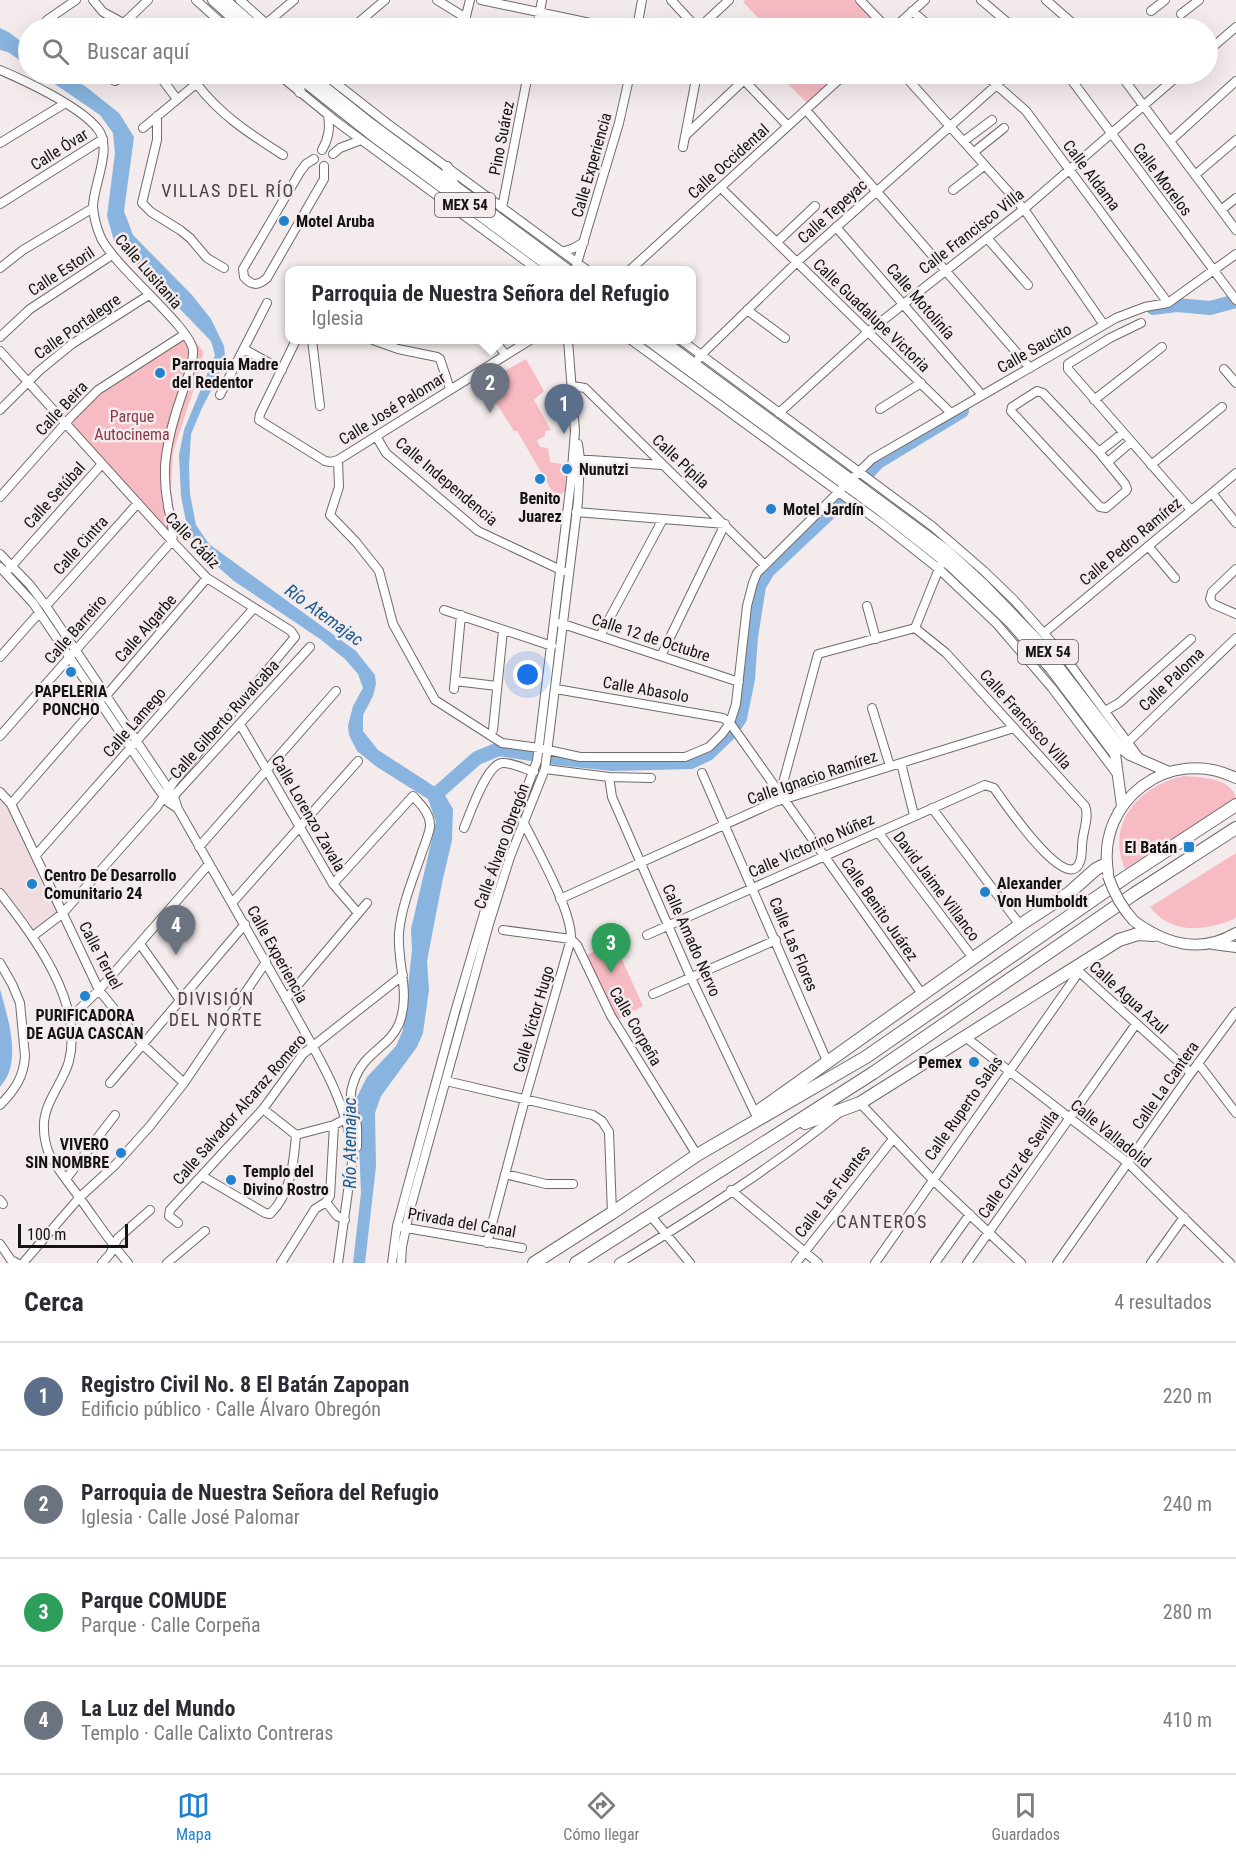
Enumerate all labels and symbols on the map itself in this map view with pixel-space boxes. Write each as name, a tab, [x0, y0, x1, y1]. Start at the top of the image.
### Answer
street label: Pino Suárez	[485, 100, 518, 177]
street label: Calle Experiencia	[567, 111, 616, 220]
street label: Calle Occidental	[684, 120, 773, 203]
street label: Calle Óvar	[27, 123, 92, 174]
street label: Calle Aldama	[1059, 136, 1124, 214]
street label: Calle Morelos	[1129, 139, 1196, 220]
street label: Calle Tepeyac	[794, 175, 871, 248]
district label: VILLAS DEL RÍO	[161, 180, 295, 201]
street label: Calle Francisco Villa	[915, 185, 1028, 278]
road number: MEX 54	[435, 193, 495, 217]
place label: Motel Aruba	[296, 212, 375, 231]
marker: Motel Aruba	[277, 214, 291, 228]
street label: Calle Lusitania	[111, 230, 186, 313]
street label: Calle Estoril	[25, 243, 98, 300]
street label: Calle Guadalupe Victoria	[809, 255, 934, 376]
street label: Calle Motolinía	[882, 259, 959, 343]
street label: Calle Portalegre	[30, 290, 124, 363]
street label: Calle Saucito	[994, 320, 1075, 377]
place label: Parroquia Madre del Redentor	[172, 355, 279, 392]
pin: 2	[470, 364, 510, 413]
marker: Parroquia Madre del Redentor	[153, 366, 167, 380]
street label: Calle José Palomar	[335, 368, 449, 449]
street label: Calle Beira	[31, 377, 91, 439]
pin: 1	[544, 384, 584, 434]
park label: Parque Autocinema	[94, 407, 170, 444]
street label: Calle Pípila	[648, 430, 713, 492]
street label: Calle Independencia	[392, 433, 502, 530]
street label: Calle Setúbal	[20, 458, 89, 532]
place label: Nunutzi	[579, 460, 629, 479]
marker: Nunutzi	[560, 462, 574, 476]
marker: Benito Juarez	[533, 472, 547, 486]
place label: Benito Juarez	[518, 489, 562, 526]
street label: Calle Pedro Ramírez	[1076, 493, 1185, 590]
place label: Motel Jardín	[783, 500, 864, 519]
marker: Motel Jardín	[764, 502, 778, 516]
street label: Calle Cádiz	[161, 508, 224, 572]
street label: Calle Cintra	[49, 512, 112, 579]
water label: Río Atemajac	[281, 579, 367, 650]
street label: Calle Algarbe	[111, 590, 180, 666]
street label: Calle Barreiro	[40, 591, 110, 668]
street label: Calle 12 de Octubre	[589, 609, 712, 666]
road number: MEX 54	[1018, 640, 1078, 664]
street label: Calle Paloma	[1135, 644, 1208, 715]
street label: Calle Gilberto Ruvalcaba	[166, 656, 283, 783]
your location	[513, 660, 542, 689]
marker: PAPELERIA PONCHO	[64, 665, 78, 679]
street label: Calle Francisco Villa	[976, 665, 1075, 773]
street label: Calle Abasolo	[601, 673, 690, 706]
place label: PAPELERIA PONCHO	[35, 682, 108, 719]
street label: Calle Lamego	[99, 684, 170, 761]
street label: Calle Ignacio Ramírez	[745, 746, 880, 809]
street label: Calle Lorenzo Zavala	[268, 752, 350, 875]
street label: Calle Álvaro Obregón	[470, 781, 533, 912]
street label: Calle Victorino Núñez	[745, 809, 877, 882]
street label: David Jaime Villanco	[889, 828, 984, 945]
place label: El Batán	[1125, 838, 1177, 857]
marker: El Batán	[1182, 840, 1196, 854]
street label: Calle Benito Juárez	[837, 854, 922, 965]
place label: Centro De Desarrollo Comunitario 24	[44, 866, 176, 903]
place label: Alexander Von Humboldt	[997, 874, 1088, 911]
marker: Centro De Desarrollo Comunitario 24	[25, 877, 39, 891]
street label: Calle Amado Nervo	[658, 881, 725, 999]
marker: Alexander Von Humboldt	[978, 885, 992, 899]
street label: Calle Las Flores	[765, 894, 822, 994]
street label: Calle Experiencia	[243, 902, 312, 1006]
pin: 4	[156, 906, 195, 955]
street label: Calle Teruel	[75, 918, 126, 992]
pin: 3	[592, 924, 630, 973]
street label: Calle Agua Azul	[1085, 957, 1172, 1038]
street label: Calle Víctor Hugo	[509, 964, 558, 1075]
street label: Calle Corpeña	[605, 983, 666, 1069]
district label: DIVISIÓN DEL NORTE	[169, 988, 263, 1030]
marker: PURIFICADORA DE AGUA CASCAN	[78, 989, 92, 1003]
place label: PURIFICADORA DE AGUA CASCAN	[26, 1006, 144, 1043]
street label: Calle Salvador Alcaraz Romero	[169, 1030, 310, 1189]
street label: Calle La Cantera	[1128, 1038, 1203, 1133]
street label: Calle Ruperto Salas	[920, 1052, 1006, 1164]
place label: Pemex	[919, 1053, 963, 1072]
marker: Pemex	[967, 1055, 981, 1069]
street label: Calle Valladolid	[1067, 1095, 1155, 1172]
water label: Río Atemajac	[339, 1097, 360, 1189]
street label: Calle Cruz de Sevilla	[974, 1106, 1063, 1222]
place label: VIVERO SIN NOMBRE	[25, 1135, 109, 1172]
street label: Calle Las Fuentes	[791, 1142, 874, 1241]
marker: VIVERO SIN NOMBRE	[114, 1146, 128, 1160]
place label: Templo del Divino Rostro	[243, 1162, 329, 1199]
marker: Templo del Divino Rostro	[224, 1173, 238, 1187]
street label: Privada del Canal	[406, 1204, 518, 1241]
district label: CANTEROS	[836, 1211, 928, 1232]
scale bar	[18, 1221, 128, 1248]

